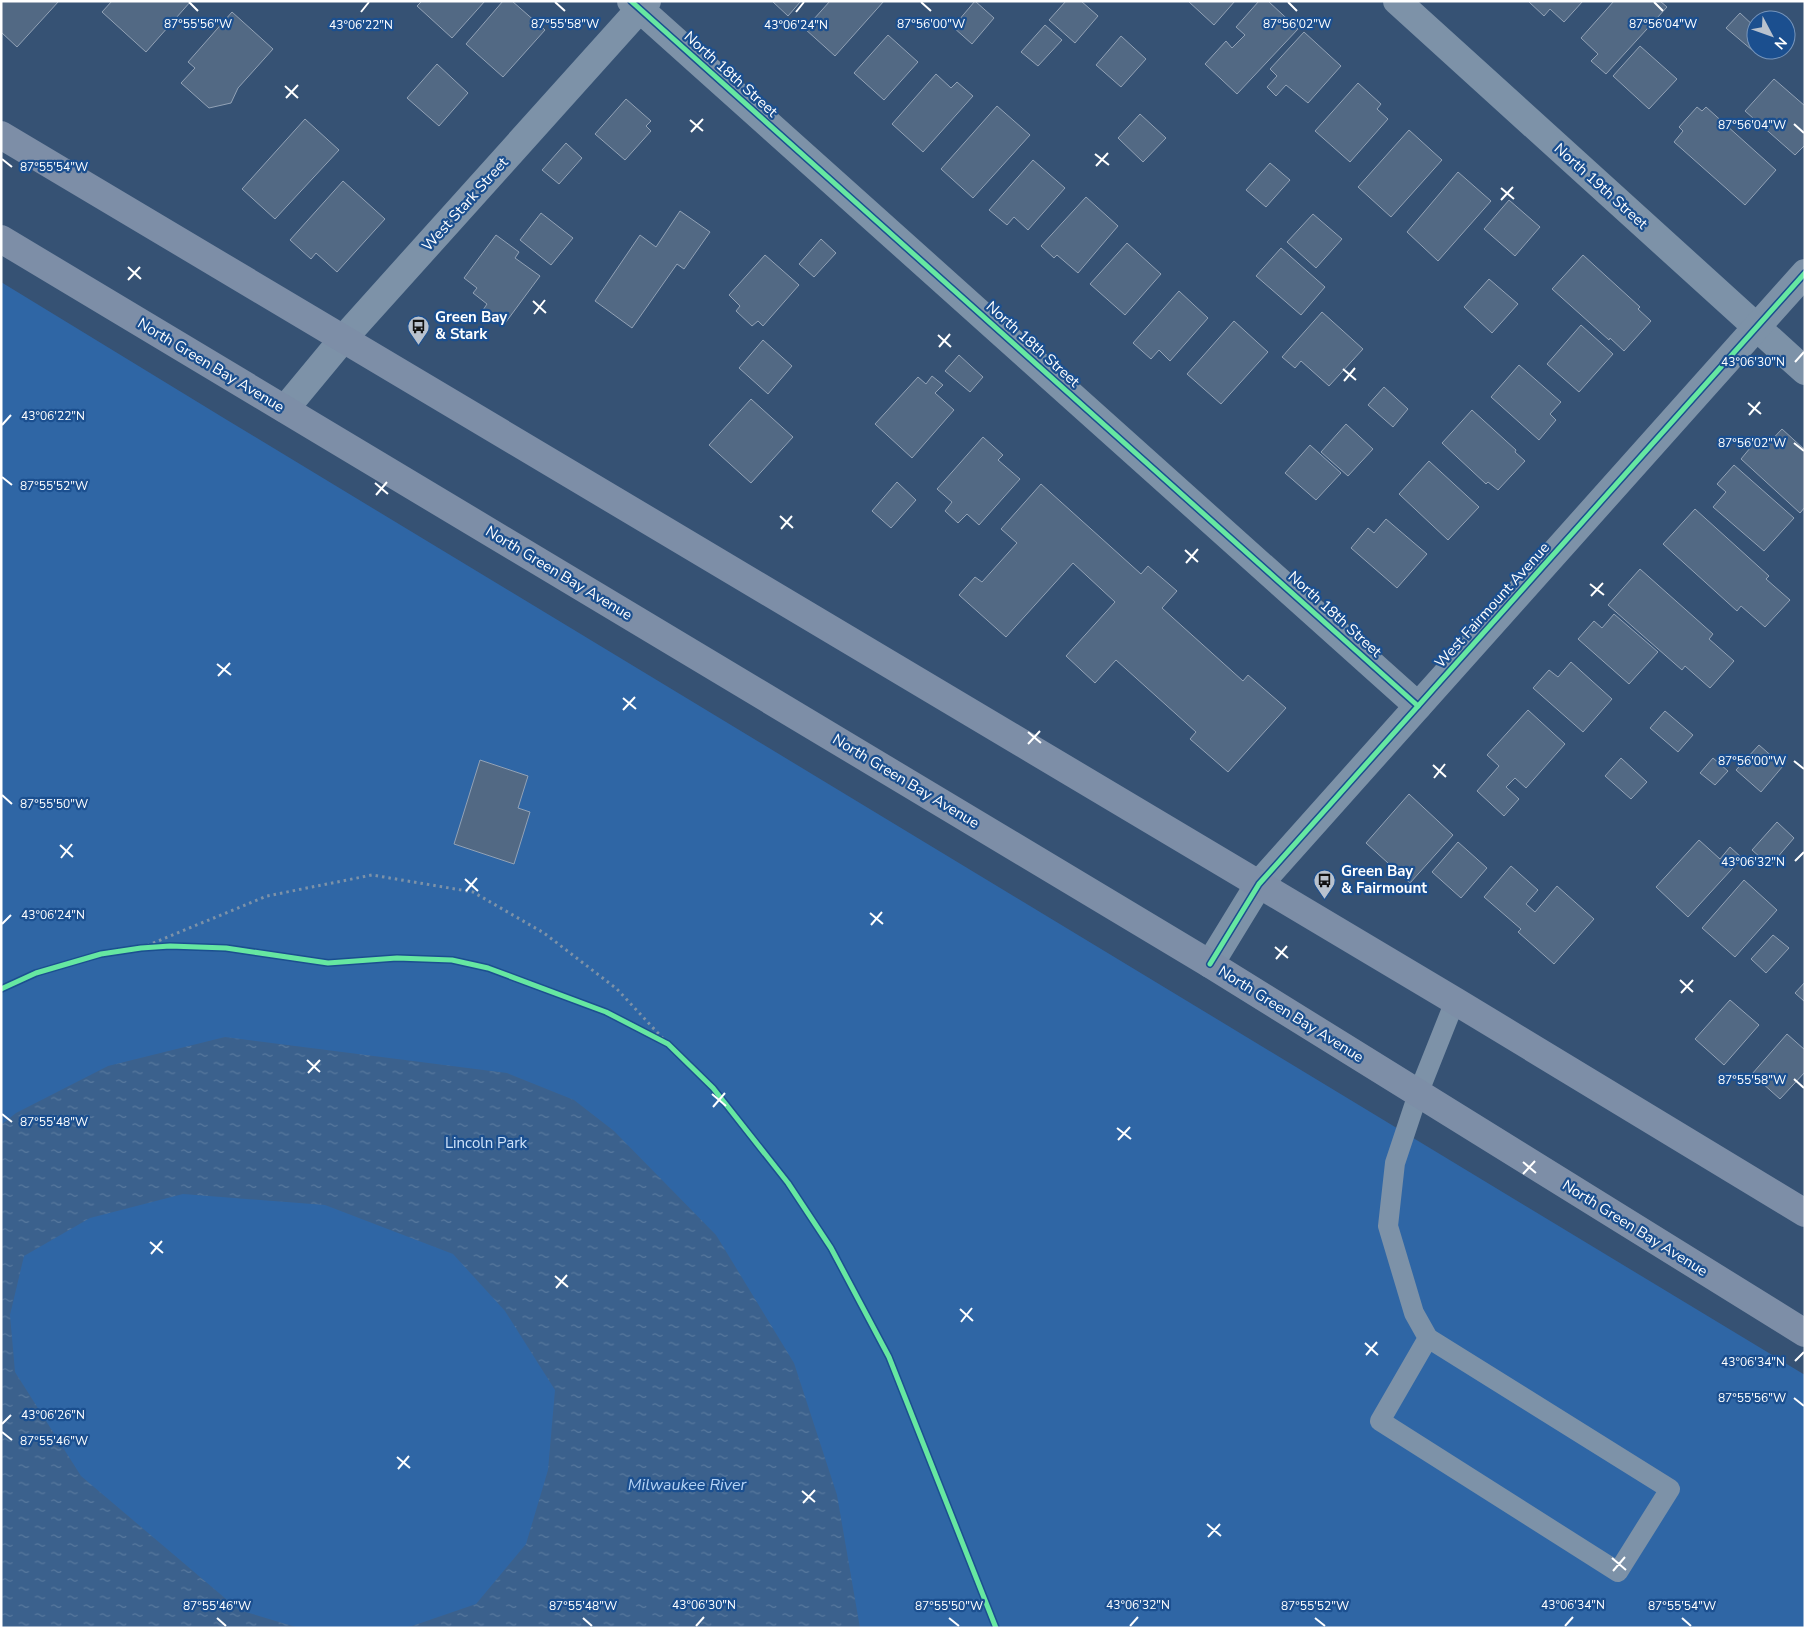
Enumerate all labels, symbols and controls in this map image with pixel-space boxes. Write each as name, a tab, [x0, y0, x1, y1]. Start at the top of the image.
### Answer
north arrow	[1746, 10, 1796, 60]
text: 87°55'56"W	[164, 16, 232, 32]
text: 87°55'58"W	[531, 16, 599, 32]
text: 87°56'00"W	[897, 16, 965, 32]
text: 87°56'02"W	[1263, 16, 1331, 32]
text: 87°56'04"W	[1629, 16, 1697, 32]
text: 43°06'22"N	[329, 17, 393, 33]
text: 43°06'24"N	[764, 17, 828, 33]
street label: North 18th Street	[680, 27, 783, 122]
text: N	[1770, 33, 1791, 53]
text: 87°56'04"W	[1718, 117, 1786, 133]
street label: North 19th Street	[1550, 139, 1653, 234]
street label: West Stark Street	[417, 152, 513, 255]
text: 87°55'54"W	[20, 159, 88, 175]
street label: North 18th Street	[982, 297, 1085, 392]
place label: Green Bay & Stark	[435, 307, 507, 344]
street label: North Green Bay Avenue	[134, 313, 288, 417]
bus stop icon: Green Bay & Stark	[407, 314, 431, 345]
text: 43°06'30"N	[1721, 354, 1785, 370]
text: 43°06'22"N	[21, 408, 85, 424]
text: 87°56'02"W	[1718, 435, 1786, 451]
text: 87°55'52"W	[20, 478, 88, 494]
street label: North Green Bay Avenue	[482, 521, 636, 625]
street label: West Fairmount Avenue	[1430, 538, 1554, 672]
street label: North 18th Street	[1284, 567, 1387, 662]
street label: North Green Bay Avenue	[829, 729, 983, 833]
text: 87°56'00"W	[1718, 753, 1786, 769]
text: 87°55'50"W	[20, 796, 88, 812]
text: 43°06'32"N	[1721, 854, 1785, 870]
place label: Green Bay & Fairmount	[1341, 861, 1427, 898]
bus stop icon: Green Bay & Fairmount	[1313, 868, 1337, 899]
text: 43°06'24"N	[21, 907, 85, 923]
street label: North Green Bay Avenue	[1214, 961, 1368, 1067]
text: 87°55'58"W	[1718, 1072, 1786, 1088]
text: 87°55'48"W	[20, 1114, 88, 1130]
park label: Lincoln Park	[445, 1133, 528, 1153]
street label: North Green Bay Avenue	[1558, 1175, 1712, 1281]
text: 43°06'34"N	[1721, 1354, 1785, 1370]
text: 87°55'56"W	[1718, 1390, 1786, 1406]
text: 43°06'26"N	[21, 1407, 85, 1423]
text: 87°55'46"W	[20, 1433, 88, 1449]
water label: Milwaukee River	[628, 1474, 747, 1496]
text: 43°06'30"N	[672, 1597, 736, 1613]
text: 43°06'32"N	[1106, 1597, 1170, 1613]
text: 43°06'34"N	[1541, 1597, 1605, 1613]
text: 87°55'46"W	[183, 1598, 251, 1614]
text: 87°55'48"W	[549, 1598, 617, 1614]
text: 87°55'50"W	[915, 1598, 983, 1614]
text: 87°55'52"W	[1281, 1598, 1349, 1614]
text: 87°55'54"W	[1648, 1598, 1716, 1614]

